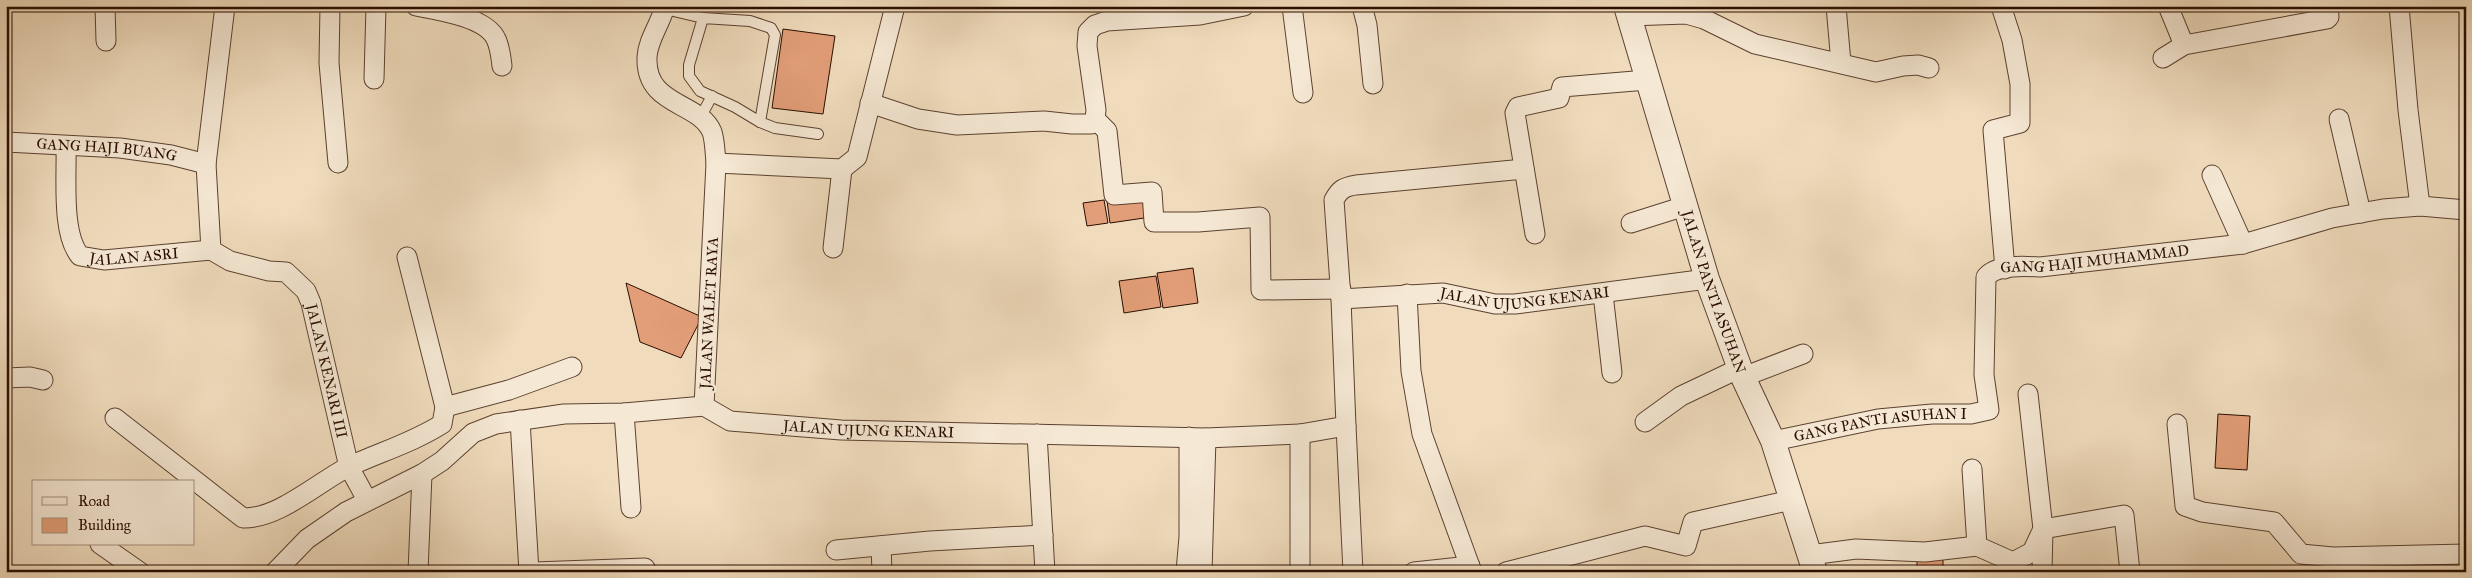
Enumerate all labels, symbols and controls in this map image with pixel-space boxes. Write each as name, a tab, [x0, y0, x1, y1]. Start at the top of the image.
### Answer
street label: GANG HAJI BUANG	[36, 135, 179, 165]
street label: JALAN PANTI ASUHAN	[1677, 206, 1750, 376]
street label: JALAN WALET RAYA	[696, 236, 723, 392]
street label: GANG HAJI MUHAMMAD	[1999, 241, 2190, 277]
street label: JALAN ASRI	[86, 244, 179, 269]
street label: JALAN UJUNG KENARI	[1436, 283, 1611, 314]
street label: JALAN KENARI III	[301, 300, 351, 440]
street label: GANG PANTI ASUHAN I	[1792, 405, 1967, 445]
street label: JALAN UJUNG KENARI	[780, 416, 954, 441]
legend	[32, 480, 195, 546]
text: Road	[78, 492, 110, 510]
text: Building	[78, 516, 132, 534]

